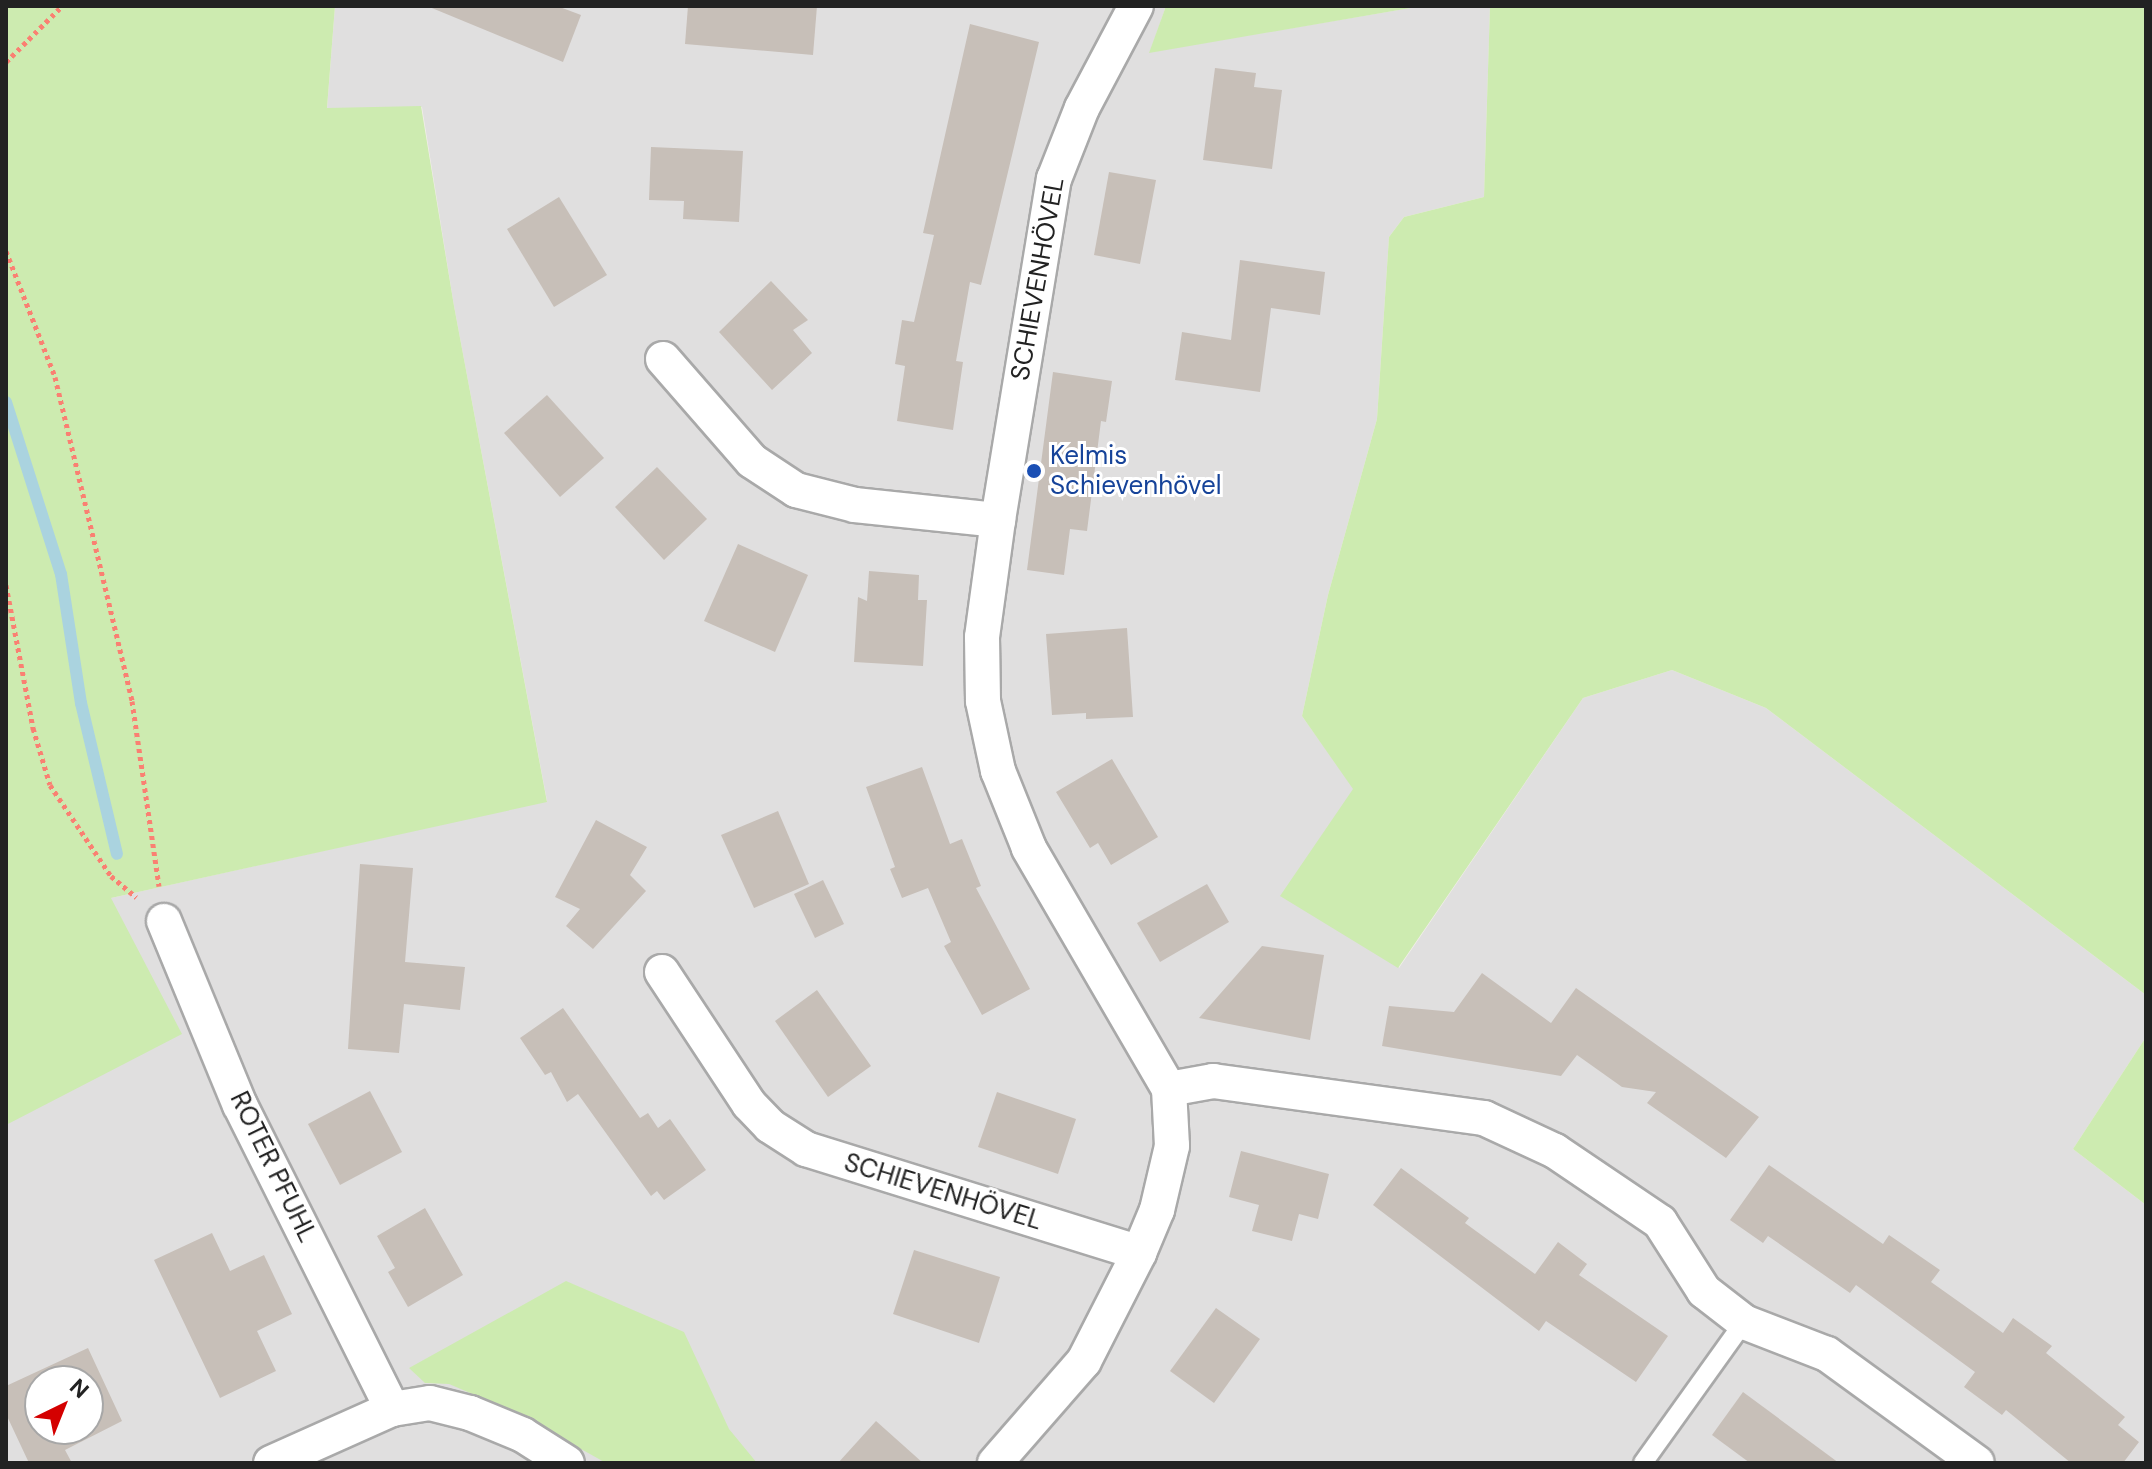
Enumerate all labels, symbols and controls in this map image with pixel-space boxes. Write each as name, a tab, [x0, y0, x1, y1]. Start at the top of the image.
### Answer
street label: SCHIEVENHÖVEL	[1005, 175, 1071, 383]
place label: Kelmis Schievenhövel	[1050, 440, 1221, 502]
marker: Kelmis Schievenhövel	[1025, 462, 1043, 480]
street label: ROTER PFUHL	[223, 1087, 323, 1247]
street label: SCHIEVENHÖVEL	[840, 1147, 1046, 1237]
north arrow	[24, 1365, 104, 1445]
text: N	[64, 1372, 95, 1405]

